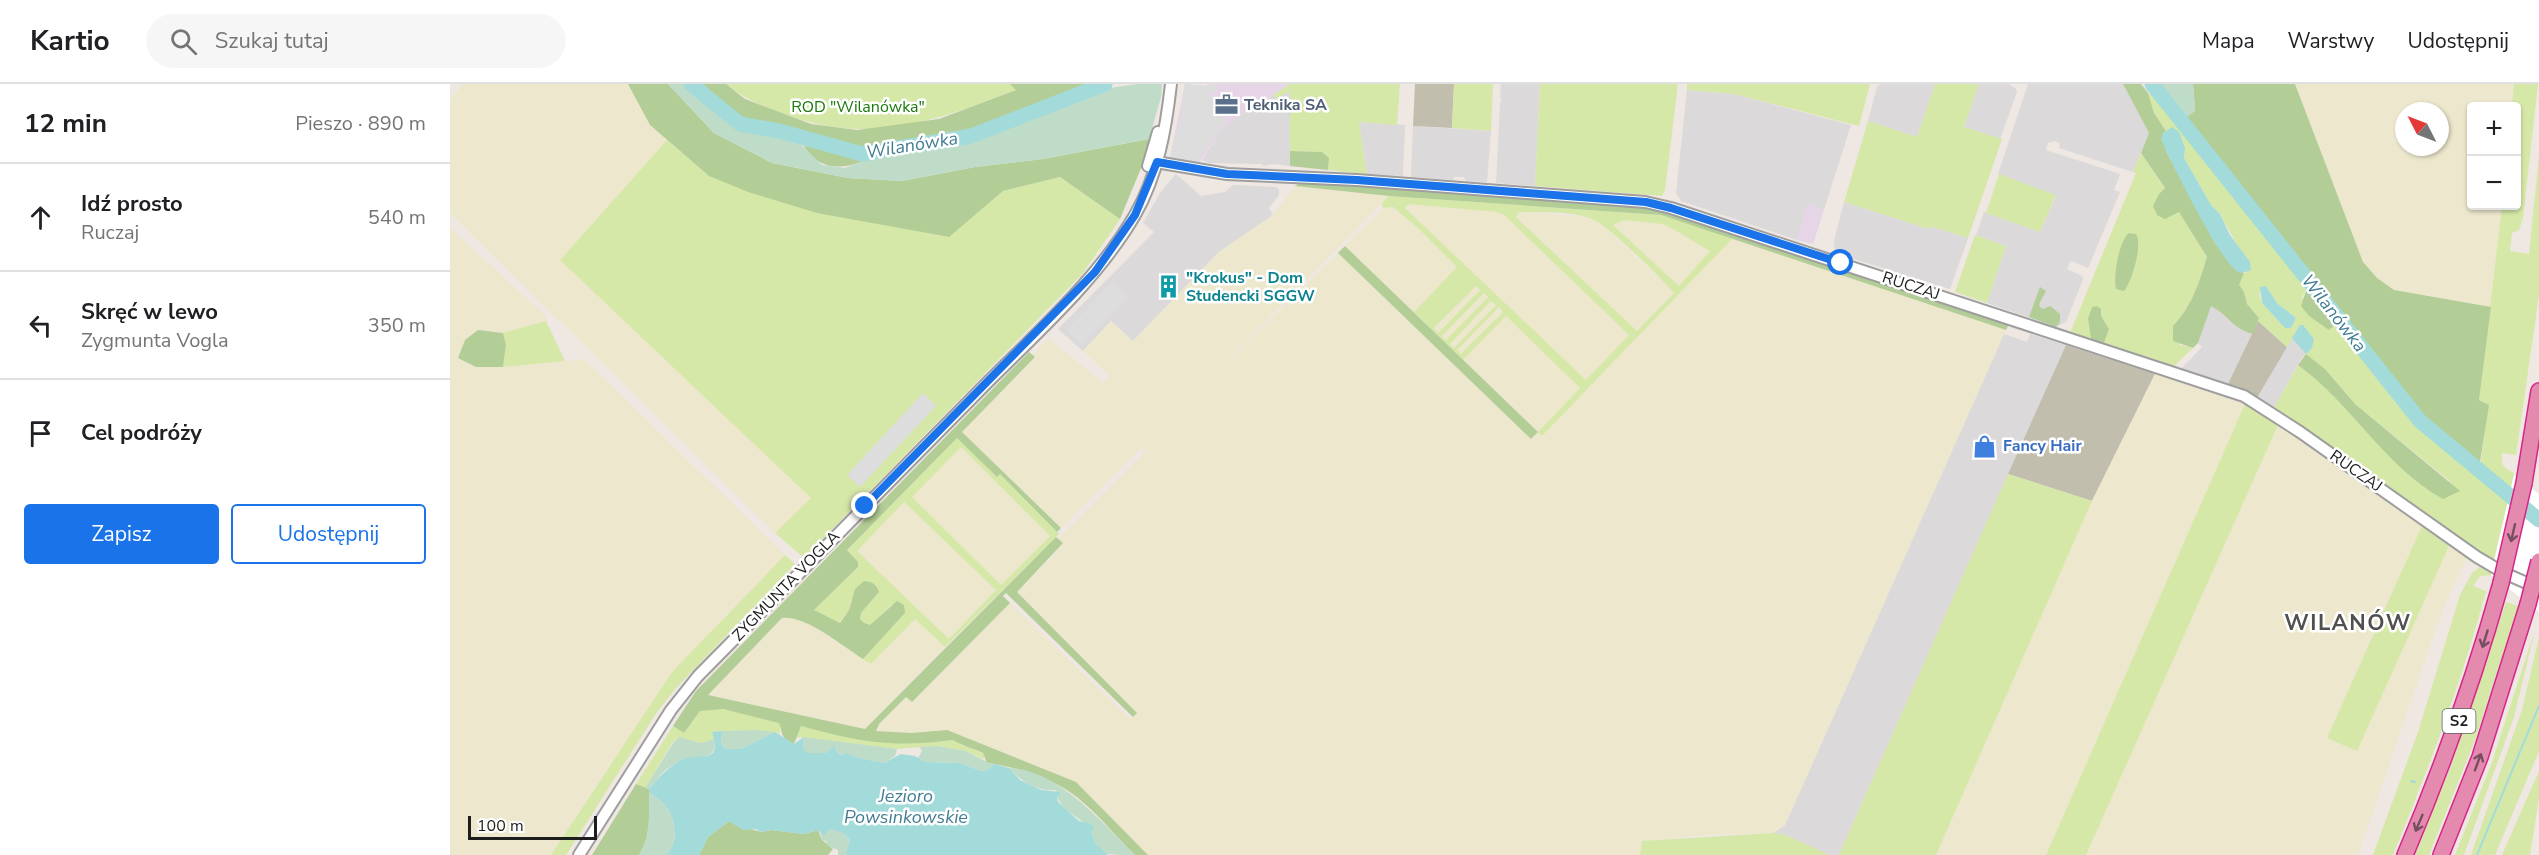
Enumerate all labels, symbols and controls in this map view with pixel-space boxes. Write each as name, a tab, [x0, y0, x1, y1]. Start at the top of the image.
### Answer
search box	[146, 14, 566, 68]
text: Kartio	[30, 22, 110, 60]
icon: search	[167, 25, 200, 58]
text: Szukaj tutaj	[215, 26, 329, 56]
text: Mapa	[2202, 27, 2255, 55]
text: Warstwy	[2288, 27, 2374, 55]
text: Udostępnij	[2407, 27, 2509, 55]
office icon: Teknika SA	[1213, 92, 1239, 118]
place label: Teknika SA	[1244, 94, 1327, 116]
park label: ROD "Wilanówka"	[791, 96, 925, 118]
north arrow	[2395, 102, 2449, 156]
map controls	[2467, 102, 2521, 210]
button: +	[2467, 102, 2521, 156]
text: 12 min	[24, 106, 107, 141]
text: Pieszo · 890 m	[295, 110, 426, 137]
water label: Wilanówka	[864, 126, 960, 164]
button: −	[2467, 156, 2521, 210]
text: Idź prosto	[81, 189, 183, 219]
icon: ahead	[24, 201, 57, 234]
text: 540 m	[368, 204, 426, 231]
text: Ruczaj	[81, 219, 139, 246]
route start	[1827, 249, 1853, 275]
street label: RUCZAJ	[1879, 266, 1943, 306]
place label: "Krokus" - Dom Studencki SGGW	[1186, 267, 1315, 307]
water label: Wilanówka	[2296, 269, 2372, 357]
building icon: "Krokus" - Dom Studencki SGGW	[1155, 274, 1181, 300]
text: Skręć w lewo	[81, 297, 218, 327]
icon: left	[24, 309, 57, 342]
text: 350 m	[368, 312, 426, 339]
text: Zygmunta Vogla	[81, 327, 229, 354]
icon: arrive	[24, 417, 57, 450]
text: Cel podróży	[81, 418, 202, 448]
shop icon: Fancy Hair	[1972, 433, 1998, 459]
place label: Fancy Hair	[2003, 435, 2082, 457]
street label: RUCZAJ	[2325, 445, 2387, 497]
route end	[851, 492, 877, 518]
button: Zapisz	[24, 504, 219, 564]
button: Udostępnij	[231, 504, 426, 564]
one-way arrow	[2507, 523, 2519, 542]
street label: ZYGMUNTA VOGLA	[727, 526, 845, 646]
district label: WILANÓW	[2284, 608, 2412, 638]
one-way arrow	[2479, 629, 2490, 648]
road number: S2	[2442, 709, 2476, 733]
one-way arrow	[2474, 753, 2485, 772]
water label: Jezioro Powsinkowskie	[844, 784, 968, 829]
scale bar	[468, 813, 597, 840]
one-way arrow	[2413, 813, 2424, 831]
text: 100 m	[477, 815, 524, 837]

